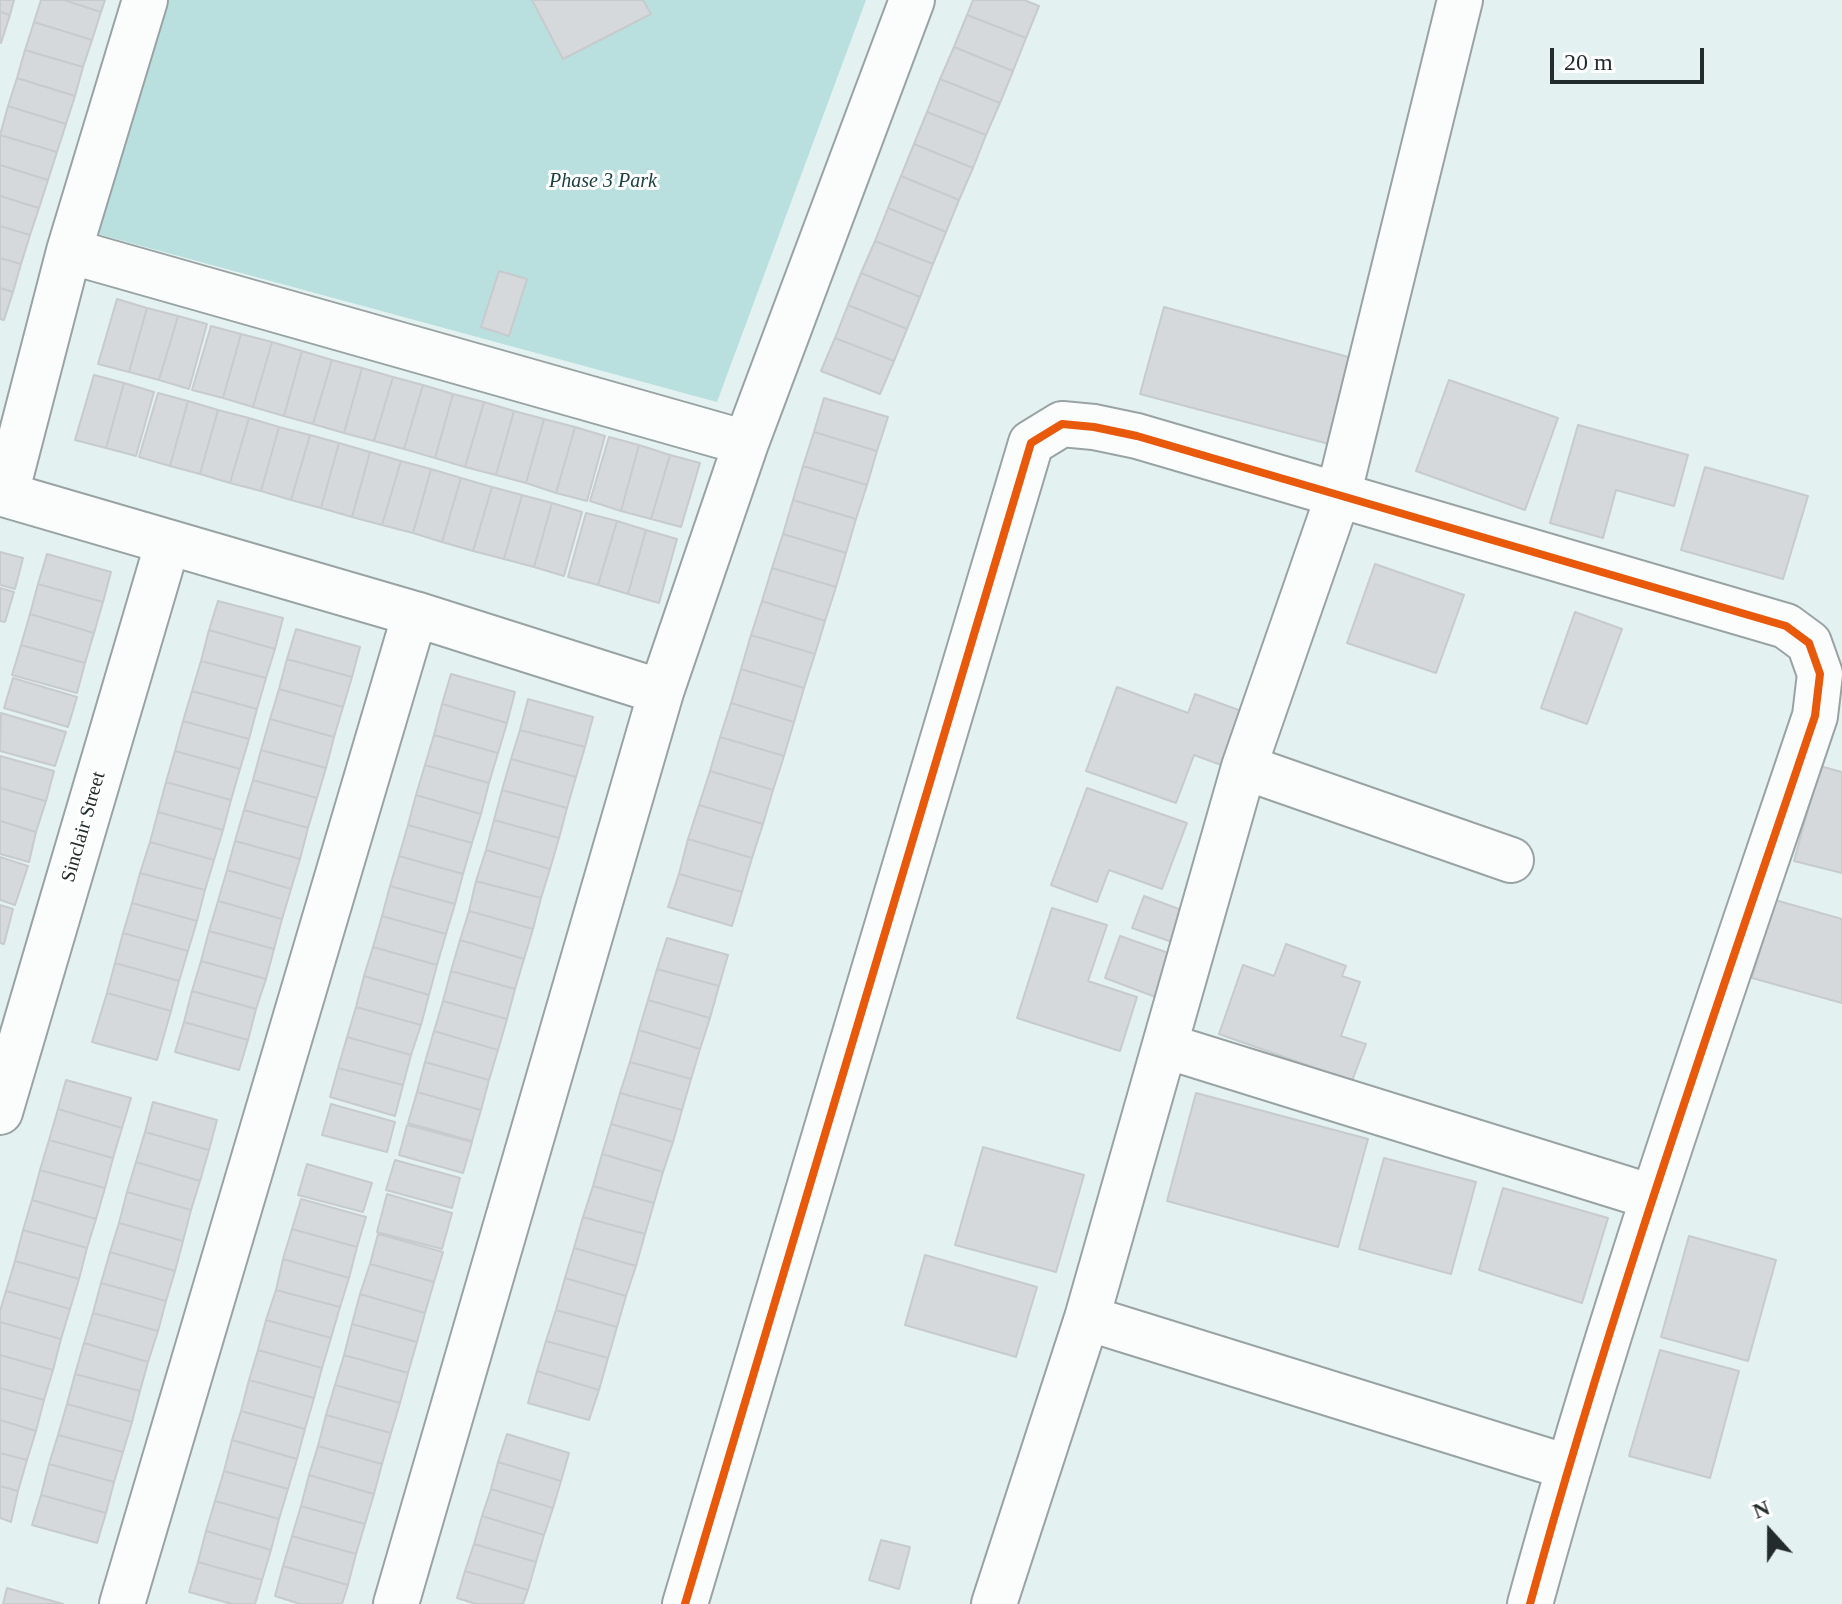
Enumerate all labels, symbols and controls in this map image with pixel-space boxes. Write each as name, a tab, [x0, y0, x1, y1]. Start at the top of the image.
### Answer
scale bar	[1554, 32, 1708, 82]
text: 20 m	[1564, 49, 1613, 75]
park label: Phase 3 Park	[549, 170, 657, 194]
street label: Sinclair Street	[57, 769, 111, 885]
north arrow	[1730, 1492, 1810, 1572]
text: N	[1749, 1495, 1773, 1524]

